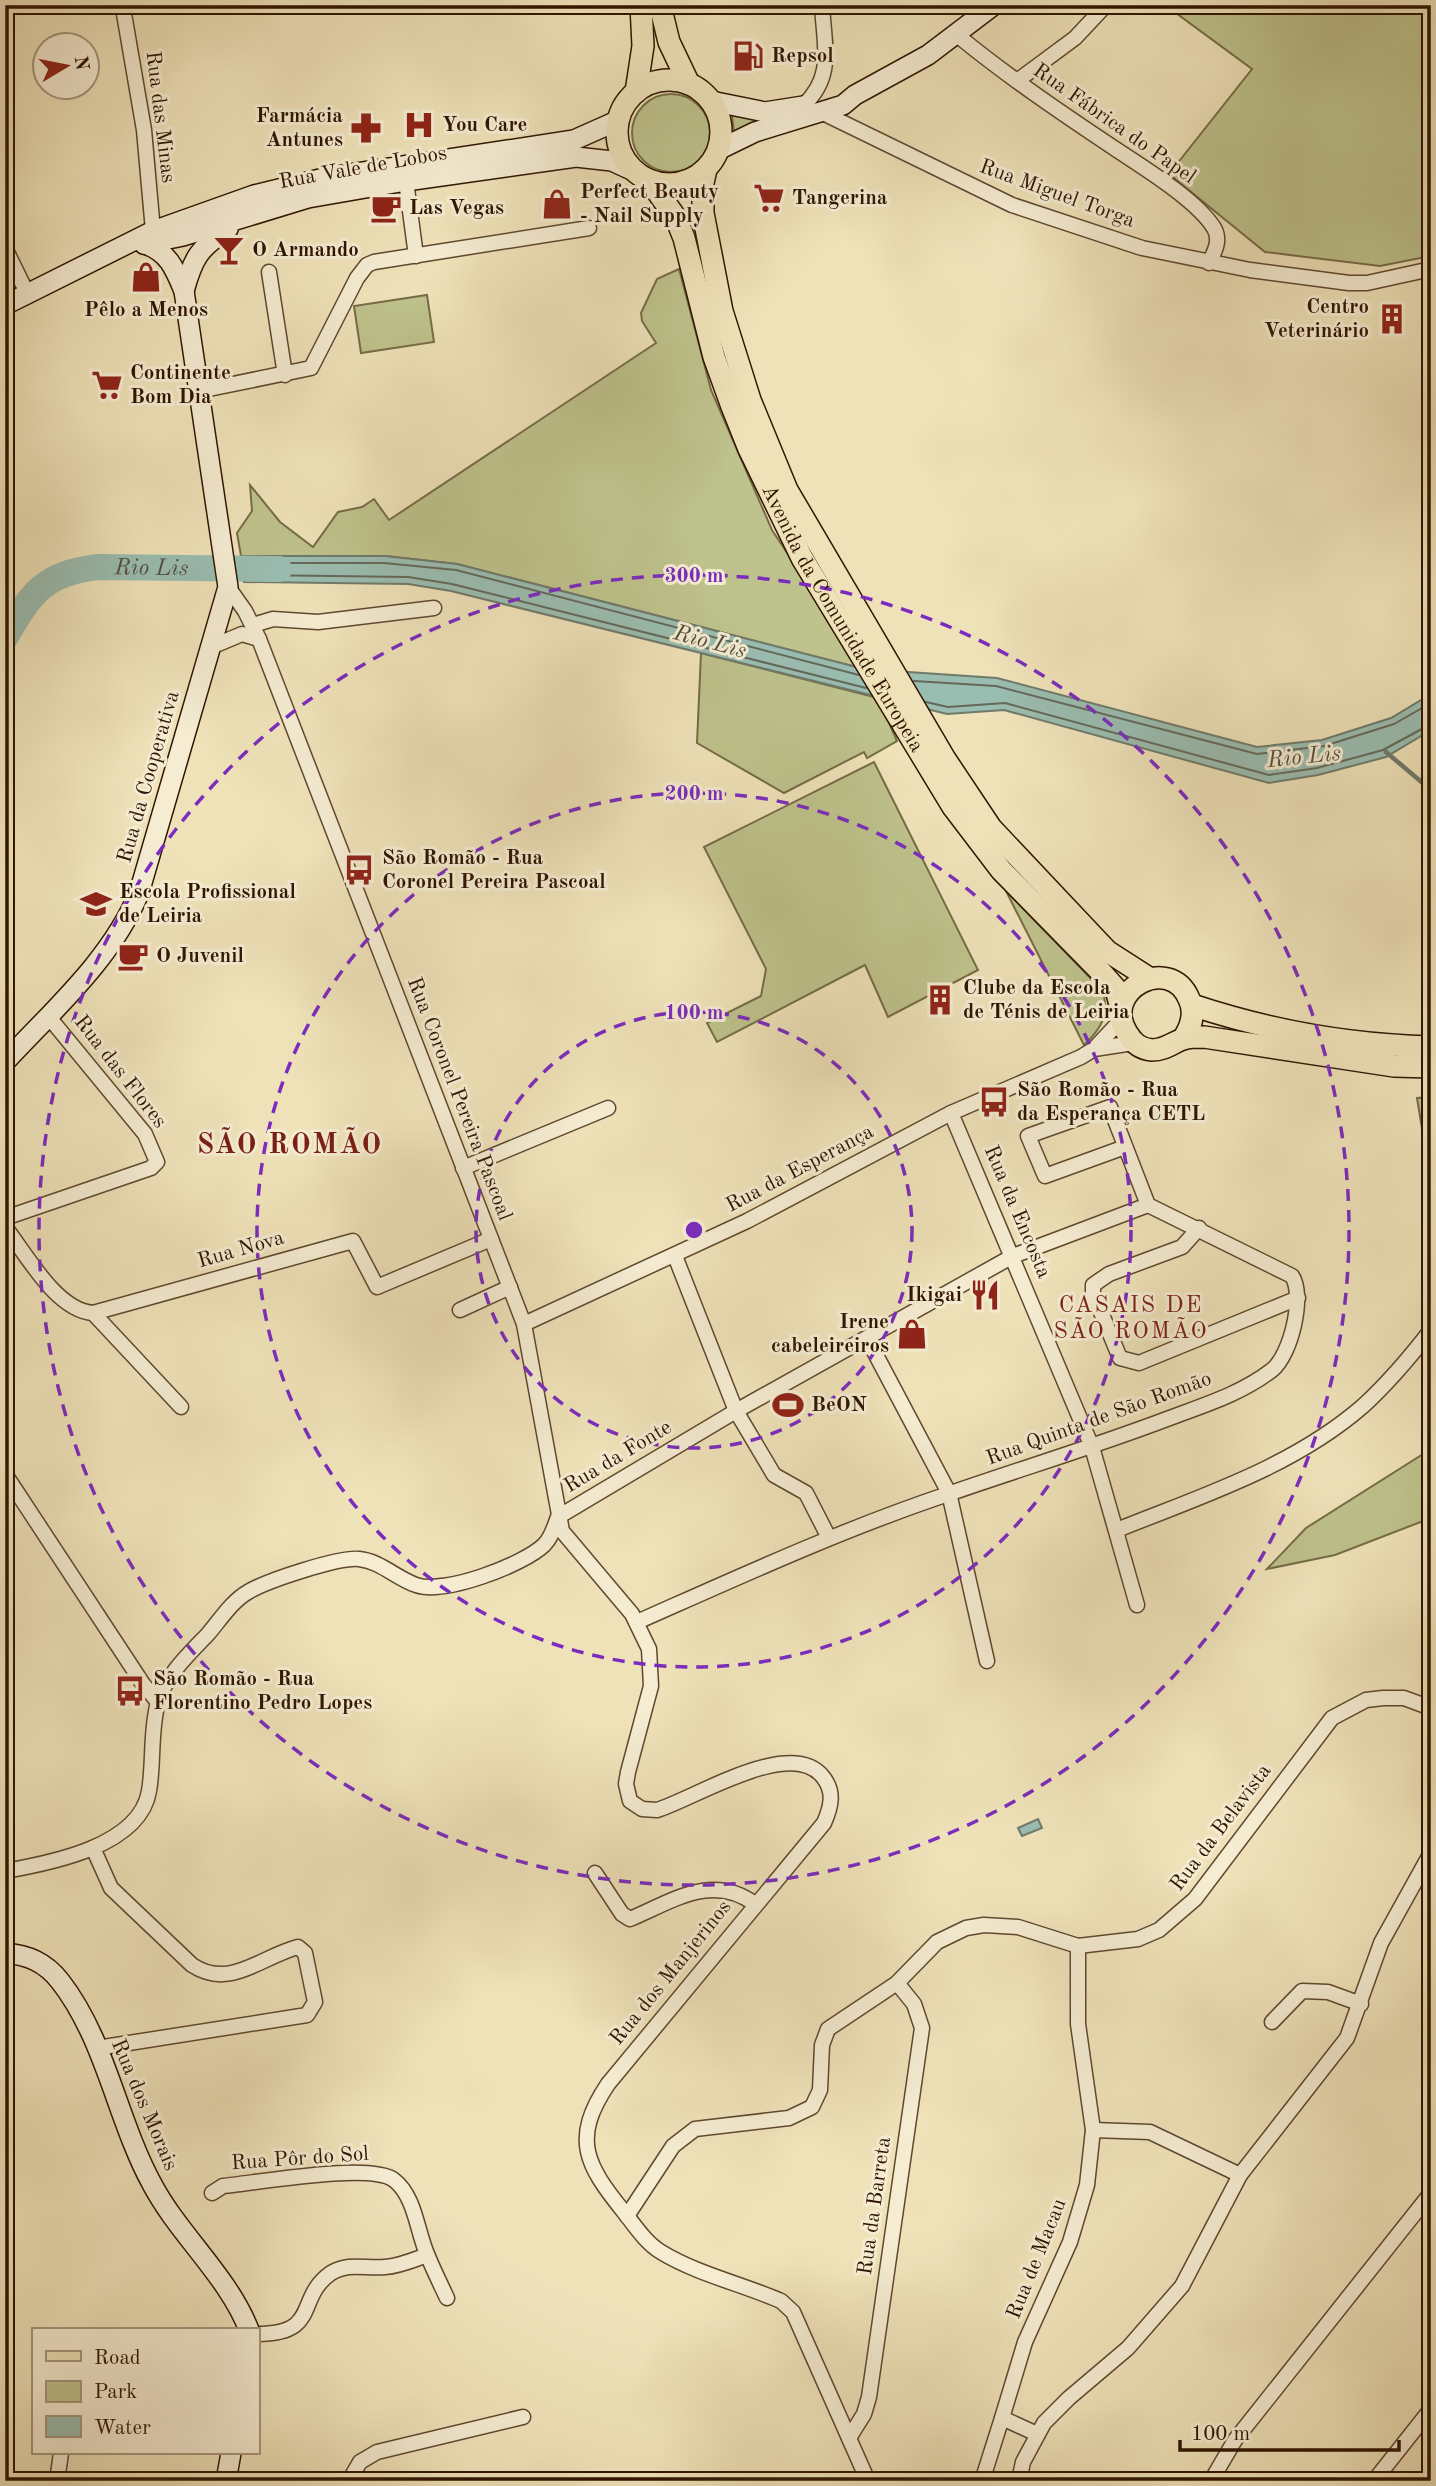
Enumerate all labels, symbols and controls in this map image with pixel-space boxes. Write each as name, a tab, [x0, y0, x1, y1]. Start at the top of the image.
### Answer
north arrow	[32, 32, 102, 102]
fuel station icon: Repsol	[731, 39, 765, 73]
place label: Repsol	[771, 46, 834, 67]
street label: Rua das Minas	[141, 50, 179, 184]
text: N	[70, 55, 91, 73]
street label: Rua Fábrica do Papel	[1029, 60, 1199, 188]
place label: Farmácia Antunes	[256, 106, 343, 151]
hospital icon: You Care	[402, 108, 436, 142]
pharmacy icon: Farmácia Antunes	[349, 111, 383, 145]
place label: You Care	[442, 115, 528, 136]
street label: Rua Vale de Lobos	[278, 143, 448, 193]
street label: Rua Miguel Torga	[976, 156, 1138, 232]
supermarket icon: Tangerina	[752, 181, 786, 215]
place label: Perfect Beauty - Nail Supply	[580, 182, 719, 227]
shop icon: Perfect Beauty - Nail Supply	[540, 187, 574, 221]
place label: Tangerina	[792, 188, 888, 209]
cafe icon: Las Vegas	[369, 191, 403, 225]
place label: Las Vegas	[409, 198, 504, 219]
bar icon: O Armando	[212, 233, 246, 267]
place label: O Armando	[252, 240, 359, 261]
shop icon: Pêlo a Menos	[129, 260, 163, 294]
place label: Centro Veterinário	[1264, 297, 1369, 342]
place label: Pêlo a Menos	[84, 300, 208, 321]
building icon: Centro Veterinário	[1375, 302, 1409, 336]
place label: Continente Bom Dia	[130, 363, 231, 408]
supermarket icon: Continente Bom Dia	[90, 368, 124, 402]
street label: Avenida da Comunidade Europeia	[758, 482, 928, 756]
water label: Rio Lis	[113, 556, 189, 580]
text: 300 m	[664, 566, 724, 587]
water label: Rio Lis	[670, 621, 749, 663]
street label: Rua da Cooperativa	[114, 689, 184, 865]
water label: Rio Lis	[1265, 742, 1342, 772]
text: 200 m	[664, 784, 724, 805]
place label: São Romão - Rua Coronel Pereira Pascoal	[382, 848, 606, 893]
bus stop icon: São Romão - Rua Coronel Pereira Pascoal	[342, 853, 376, 887]
place label: Escola Profissional de Leiria	[119, 882, 296, 927]
school or university icon: Escola Profissional de Leiria	[79, 887, 113, 921]
cafe icon: O Juvenil	[116, 939, 150, 973]
place label: O Juvenil	[156, 946, 244, 967]
street label: Rua Coronel Pereira Pascoal	[403, 974, 515, 1224]
place label: Clube da Escola de Ténis de Leiria	[963, 978, 1130, 1023]
building icon: Clube da Escola de Ténis de Leiria	[923, 983, 957, 1017]
text: 100 m	[664, 1003, 724, 1024]
street label: Rua das Flores	[70, 1012, 170, 1132]
place label: São Romão - Rua da Esperança CETL	[1017, 1080, 1205, 1125]
bus stop icon: São Romão - Rua da Esperança CETL	[977, 1085, 1011, 1119]
street label: Rua da Esperança	[723, 1121, 877, 1217]
district label: SÃO ROMÃO	[197, 1126, 383, 1160]
street label: Rua da Encosta	[980, 1143, 1054, 1281]
centre of rings	[682, 1218, 706, 1242]
street label: Rua Nova	[195, 1228, 287, 1272]
restaurant icon: Ikigai	[968, 1278, 1002, 1312]
place label: Ikigai	[906, 1285, 962, 1306]
district label: CASAIS DE SÃO ROMÃO	[1053, 1294, 1209, 1343]
place label: Irene cabeleireiros	[771, 1312, 889, 1357]
shop icon: Irene cabeleireiros	[895, 1317, 929, 1351]
street label: Rua Quinta de São Romão	[984, 1368, 1214, 1470]
sports icon: BeON	[771, 1388, 805, 1422]
place label: BeON	[811, 1395, 867, 1416]
street label: Rua da Fonte	[561, 1417, 675, 1497]
place label: São Romão - Rua Florentino Pedro Lopes	[153, 1669, 372, 1714]
bus stop icon: São Romão - Rua Florentino Pedro Lopes	[113, 1674, 147, 1708]
street label: Rua da Belavista	[1167, 1761, 1275, 1895]
street label: Rua dos Manjerinos	[606, 1897, 736, 2049]
street label: Rua dos Morais	[107, 2036, 181, 2174]
street label: Rua da Barreta	[855, 2136, 895, 2276]
street label: Rua Pôr do Sol	[230, 2144, 370, 2174]
street label: Rua de Macau	[1003, 2196, 1071, 2322]
legend	[32, 2328, 259, 2454]
text: Road	[94, 2348, 141, 2369]
text: Park	[94, 2382, 137, 2403]
scale bar	[1180, 2409, 1399, 2453]
text: Water	[94, 2418, 151, 2439]
text: 100 m	[1191, 2424, 1250, 2445]

